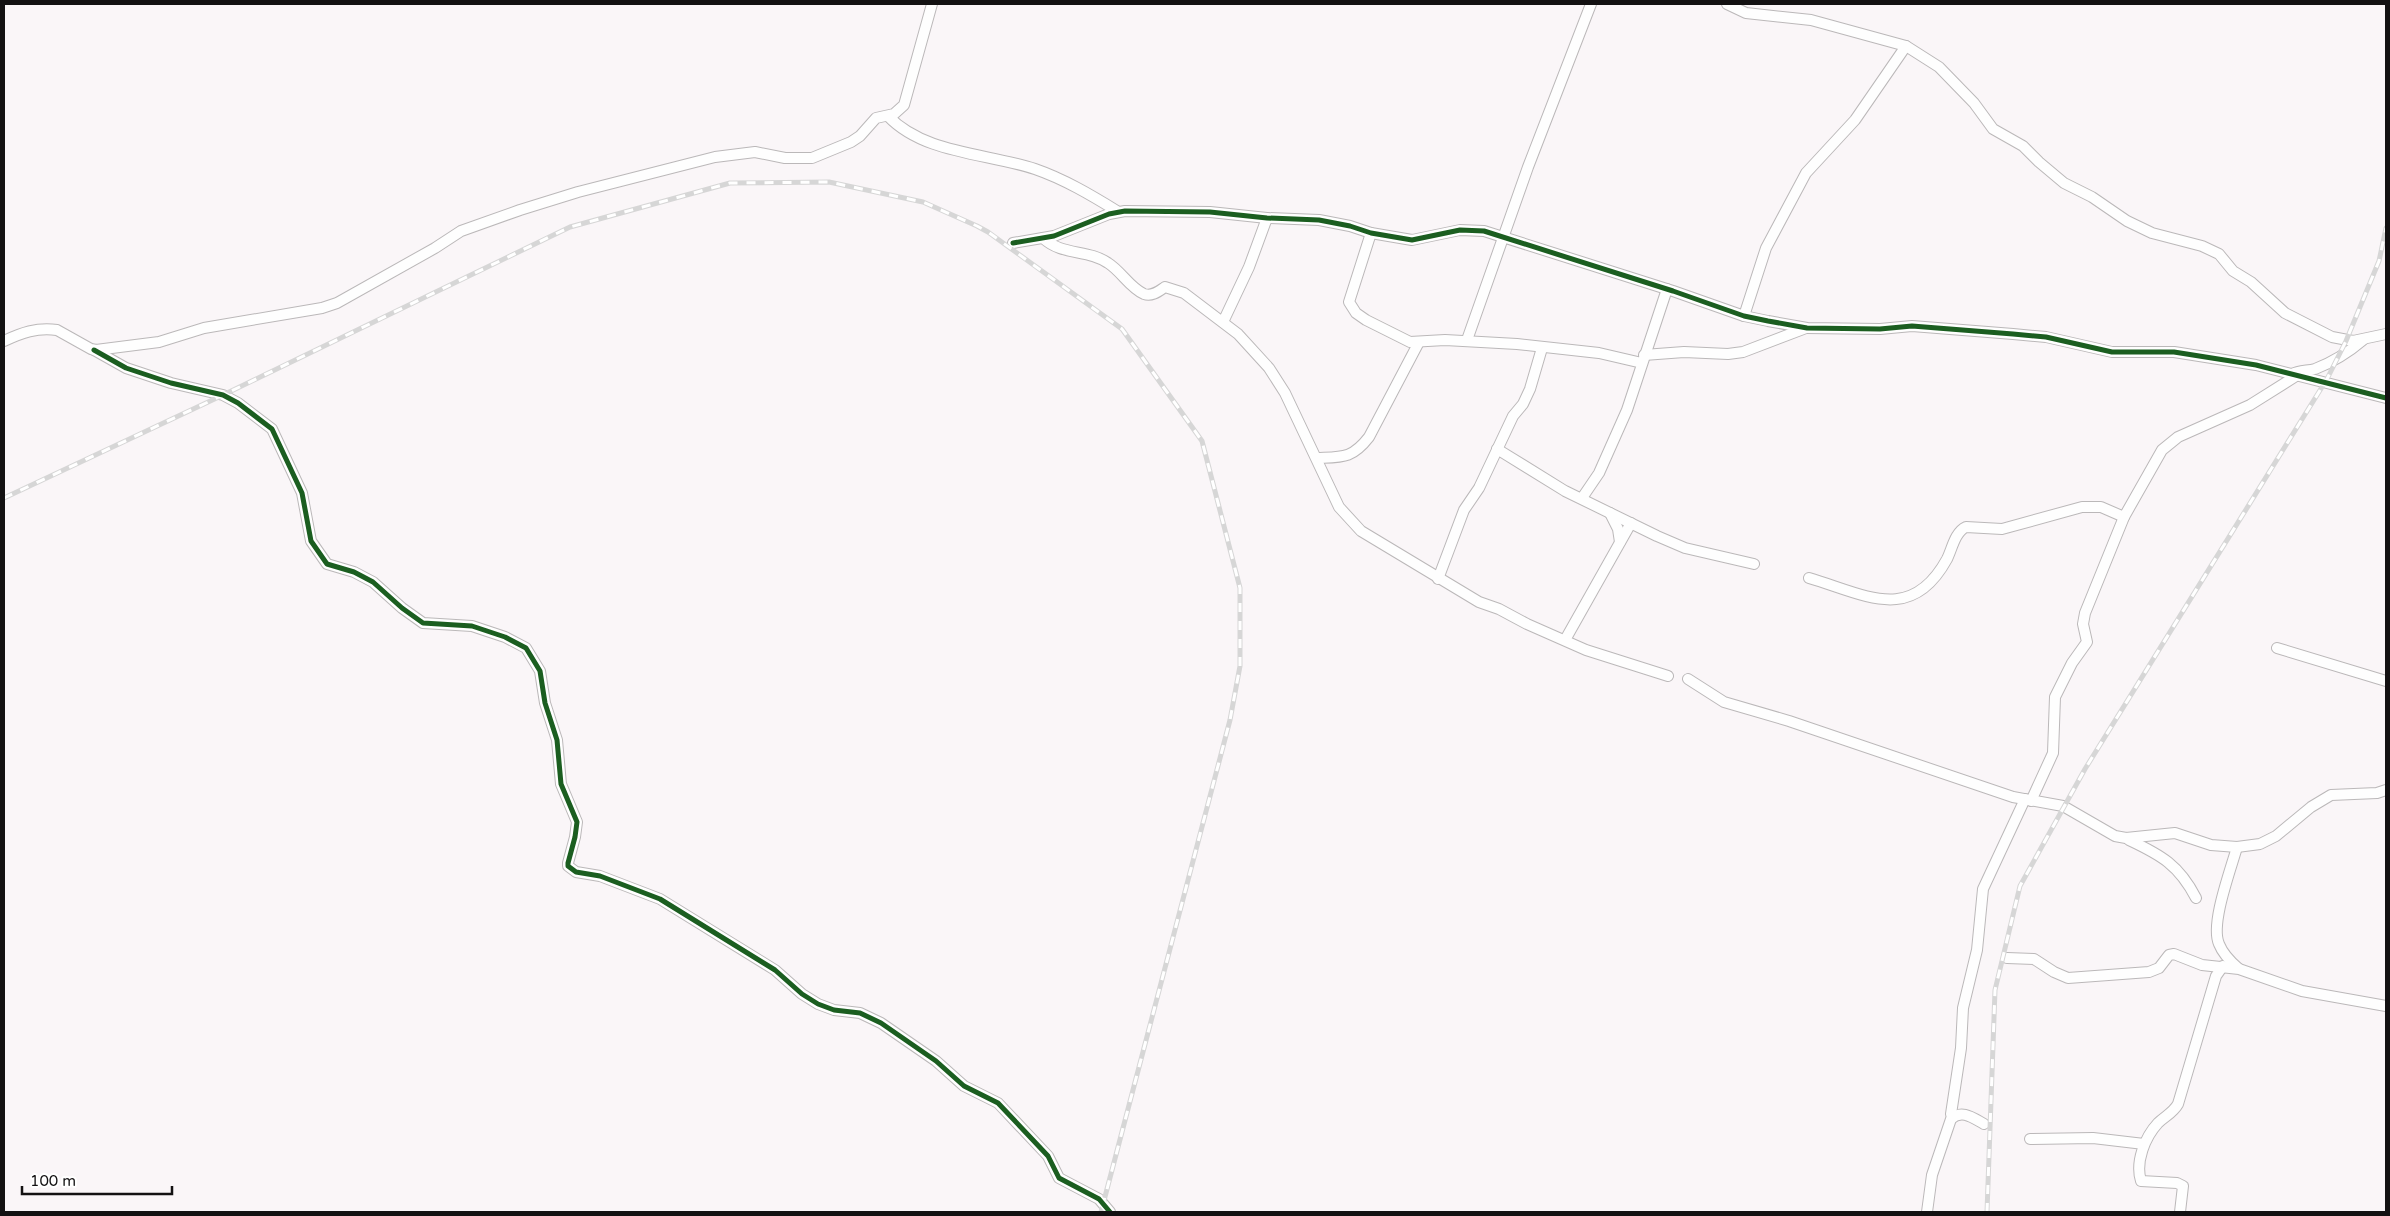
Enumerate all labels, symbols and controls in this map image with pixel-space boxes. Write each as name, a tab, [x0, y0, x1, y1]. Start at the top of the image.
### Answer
scale bar	[22, 1164, 172, 1196]
text: 100 m	[30, 1172, 76, 1190]

